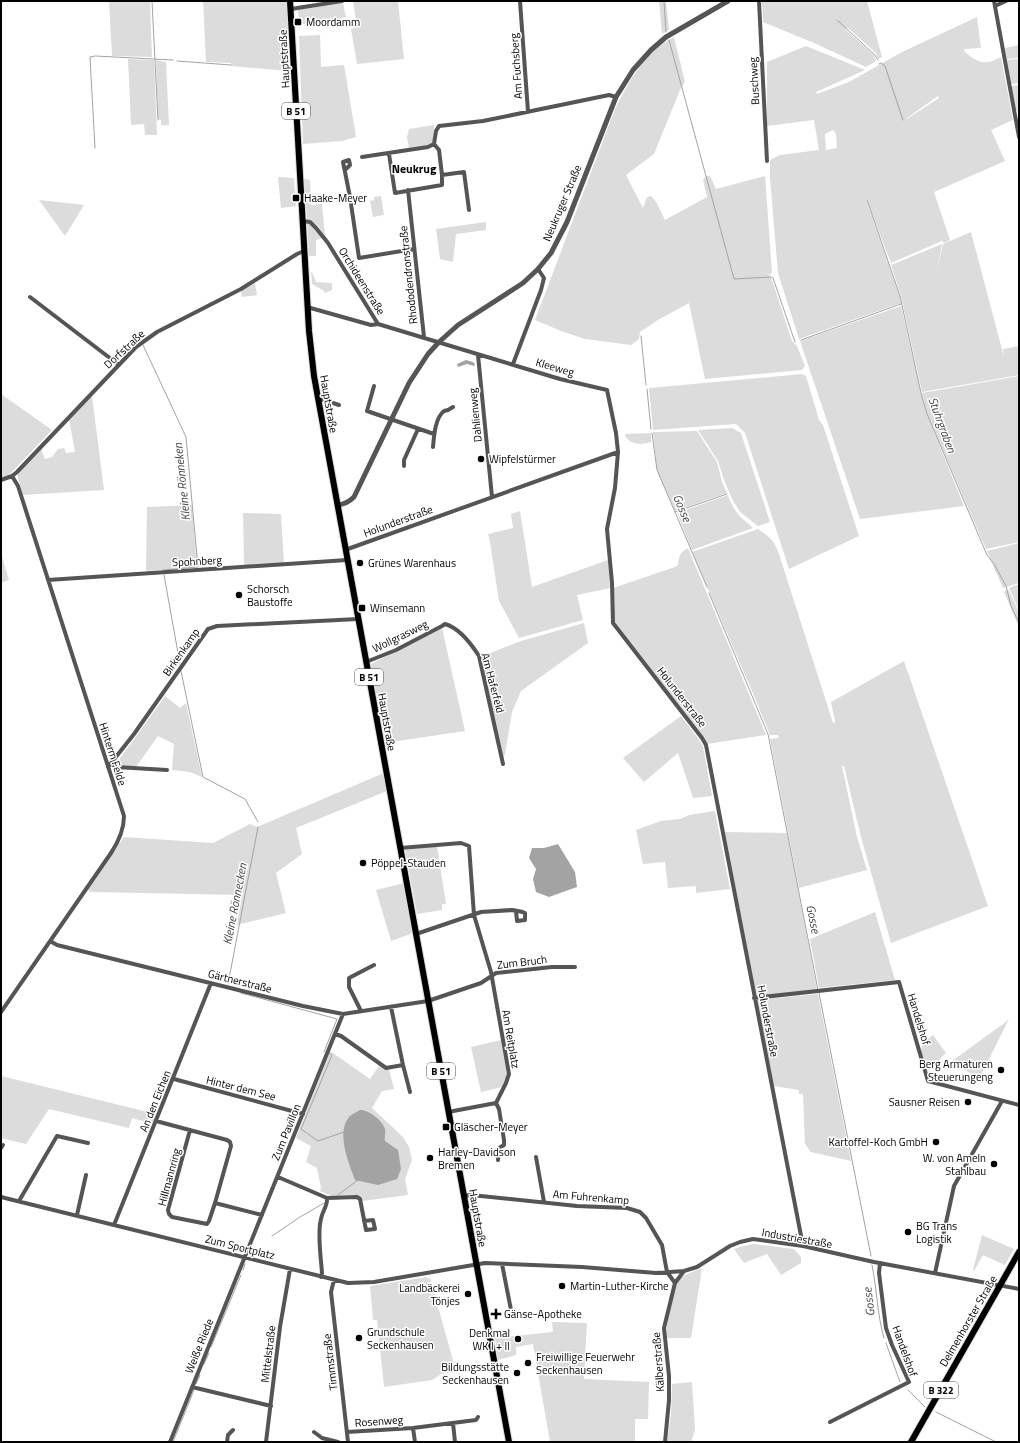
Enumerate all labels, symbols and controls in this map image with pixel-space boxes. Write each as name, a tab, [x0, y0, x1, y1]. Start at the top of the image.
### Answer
place label: Moordamm	[306, 14, 360, 30]
marker: Moordamm	[293, 17, 303, 27]
street label: Hauptstraße	[274, 29, 294, 89]
street label: Am Fuchsberg	[506, 32, 526, 100]
street label: Buschweg	[745, 56, 763, 105]
road number: B 51	[282, 103, 310, 119]
district label: Neukrug	[392, 159, 437, 178]
street label: Neukruger Straße	[539, 162, 586, 244]
place label: Haake-Meyer	[304, 190, 367, 206]
marker: Haake-Meyer	[291, 193, 301, 203]
street label: Rhododendronstraße	[395, 225, 421, 325]
street label: Orchideenstraße	[335, 244, 389, 318]
street label: Dorfstraße	[100, 326, 148, 372]
street label: Kleeweg	[534, 354, 576, 380]
street label: Hauptstraße	[316, 374, 342, 435]
street label: Dahlienweg	[464, 387, 486, 443]
water label: Stuhrgraben	[924, 394, 962, 456]
water label: Kleine Rönneken	[168, 441, 195, 522]
place label: Wipfelstürmer	[489, 451, 556, 467]
marker: Wipfelstürmer	[476, 454, 486, 464]
water label: Gosse	[668, 491, 697, 526]
street label: Holunderstraße	[361, 501, 435, 541]
street label: Spohnberg	[172, 552, 223, 570]
place label: Grünes Warenhaus	[368, 555, 456, 571]
marker: Grünes Warenhaus	[355, 558, 365, 568]
place label: Schorsch Baustoffe	[247, 581, 293, 610]
marker: Schorsch Baustoffe	[234, 590, 244, 600]
place label: Winsemann	[370, 600, 425, 616]
marker: Winsemann	[357, 603, 367, 613]
street label: Wollgrasweg	[370, 616, 431, 656]
street label: Birkenkamp	[159, 625, 204, 679]
street label: Am Haferfeld	[477, 651, 509, 715]
street label: Holunderstraße	[653, 663, 711, 731]
road number: B 51	[355, 669, 383, 685]
street label: Hauptstraße	[374, 692, 400, 753]
street label: Hinterm Felde	[95, 720, 131, 788]
place label: Pöppel-Stauden	[371, 855, 446, 871]
marker: Pöppel-Stauden	[358, 858, 368, 868]
water label: Kleine Rönnecken	[217, 861, 252, 946]
water label: Gosse	[801, 903, 826, 936]
street label: Zum Bruch	[496, 951, 548, 973]
street label: Gärtnerstraße	[206, 965, 274, 997]
street label: Holunderstraße	[753, 984, 783, 1059]
street label: Handelshof	[904, 991, 935, 1047]
street label: Am Reitplatz	[498, 1008, 524, 1070]
place label: Berg Armaturen Steuerungeng	[919, 1056, 993, 1085]
road number: B 51	[427, 1063, 455, 1079]
marker: Berg Armaturen Steuerungeng	[996, 1065, 1006, 1075]
street label: An den Eichen	[135, 1068, 175, 1134]
street label: Hinter dem See	[204, 1072, 278, 1105]
place label: Sausner Reisen	[889, 1094, 960, 1110]
marker: Sausner Reisen	[963, 1097, 973, 1107]
street label: Zum Pavillon	[267, 1101, 305, 1163]
place label: Gläscher-Meyer	[454, 1119, 528, 1135]
marker: Gläscher-Meyer	[441, 1122, 451, 1132]
place label: Kartoffel-Koch GmbH	[829, 1134, 928, 1150]
marker: Kartoffel-Koch GmbH	[931, 1137, 941, 1147]
place label: Harley-Davidson Bremen	[438, 1144, 516, 1173]
street label: Hillmannring	[154, 1146, 184, 1208]
place label: W. von Ameln Stahlbau	[923, 1150, 986, 1179]
marker: Harley-Davidson Bremen	[425, 1153, 435, 1163]
marker: W. von Ameln Stahlbau	[989, 1159, 999, 1169]
street label: Am Fuhrenkamp	[552, 1186, 630, 1208]
street label: Hauptstraße	[465, 1188, 491, 1249]
place label: BG Trans Logistik	[916, 1218, 957, 1247]
street label: Industriestraße	[761, 1224, 834, 1252]
marker: BG Trans Logistik	[903, 1227, 913, 1237]
street label: Zum Sportplatz	[204, 1231, 276, 1263]
street label: Delmenhorster Straße	[935, 1272, 1001, 1370]
place label: Martin-Luther-Kirche	[570, 1278, 669, 1294]
place label: Landbäckerei Tönjes	[399, 1280, 460, 1309]
marker: Martin-Luther-Kirche	[557, 1281, 567, 1291]
water label: Gosse	[857, 1285, 880, 1317]
marker: Landbäckerei Tönjes	[463, 1289, 473, 1299]
place label: Gänse-Apotheke	[504, 1306, 582, 1322]
marker: Gänse-Apotheke	[491, 1309, 501, 1319]
street label: Weiße Riede	[181, 1316, 217, 1376]
street label: Handelshof	[888, 1323, 922, 1379]
street label: Mittelstraße	[257, 1324, 280, 1384]
place label: Grundschule Seckenhausen	[367, 1324, 434, 1353]
place label: Denkmal WK I + II	[469, 1325, 510, 1354]
street label: Kälberstraße	[648, 1331, 668, 1392]
street label: Timmstraße	[319, 1332, 341, 1391]
marker: Grundschule Seckenhausen	[354, 1333, 364, 1343]
marker: Denkmal WK I + II	[513, 1334, 523, 1344]
place label: Freiwillige Feuerwehr Seckenhausen	[536, 1349, 635, 1378]
marker: Freiwillige Feuerwehr Seckenhausen	[523, 1358, 533, 1368]
place label: Bildungsstätte Seckenhausen	[441, 1359, 509, 1388]
marker: Bildungsstätte Seckenhausen	[512, 1368, 522, 1378]
road number: B 322	[924, 1382, 958, 1398]
street label: Rosenweg	[354, 1411, 404, 1431]

